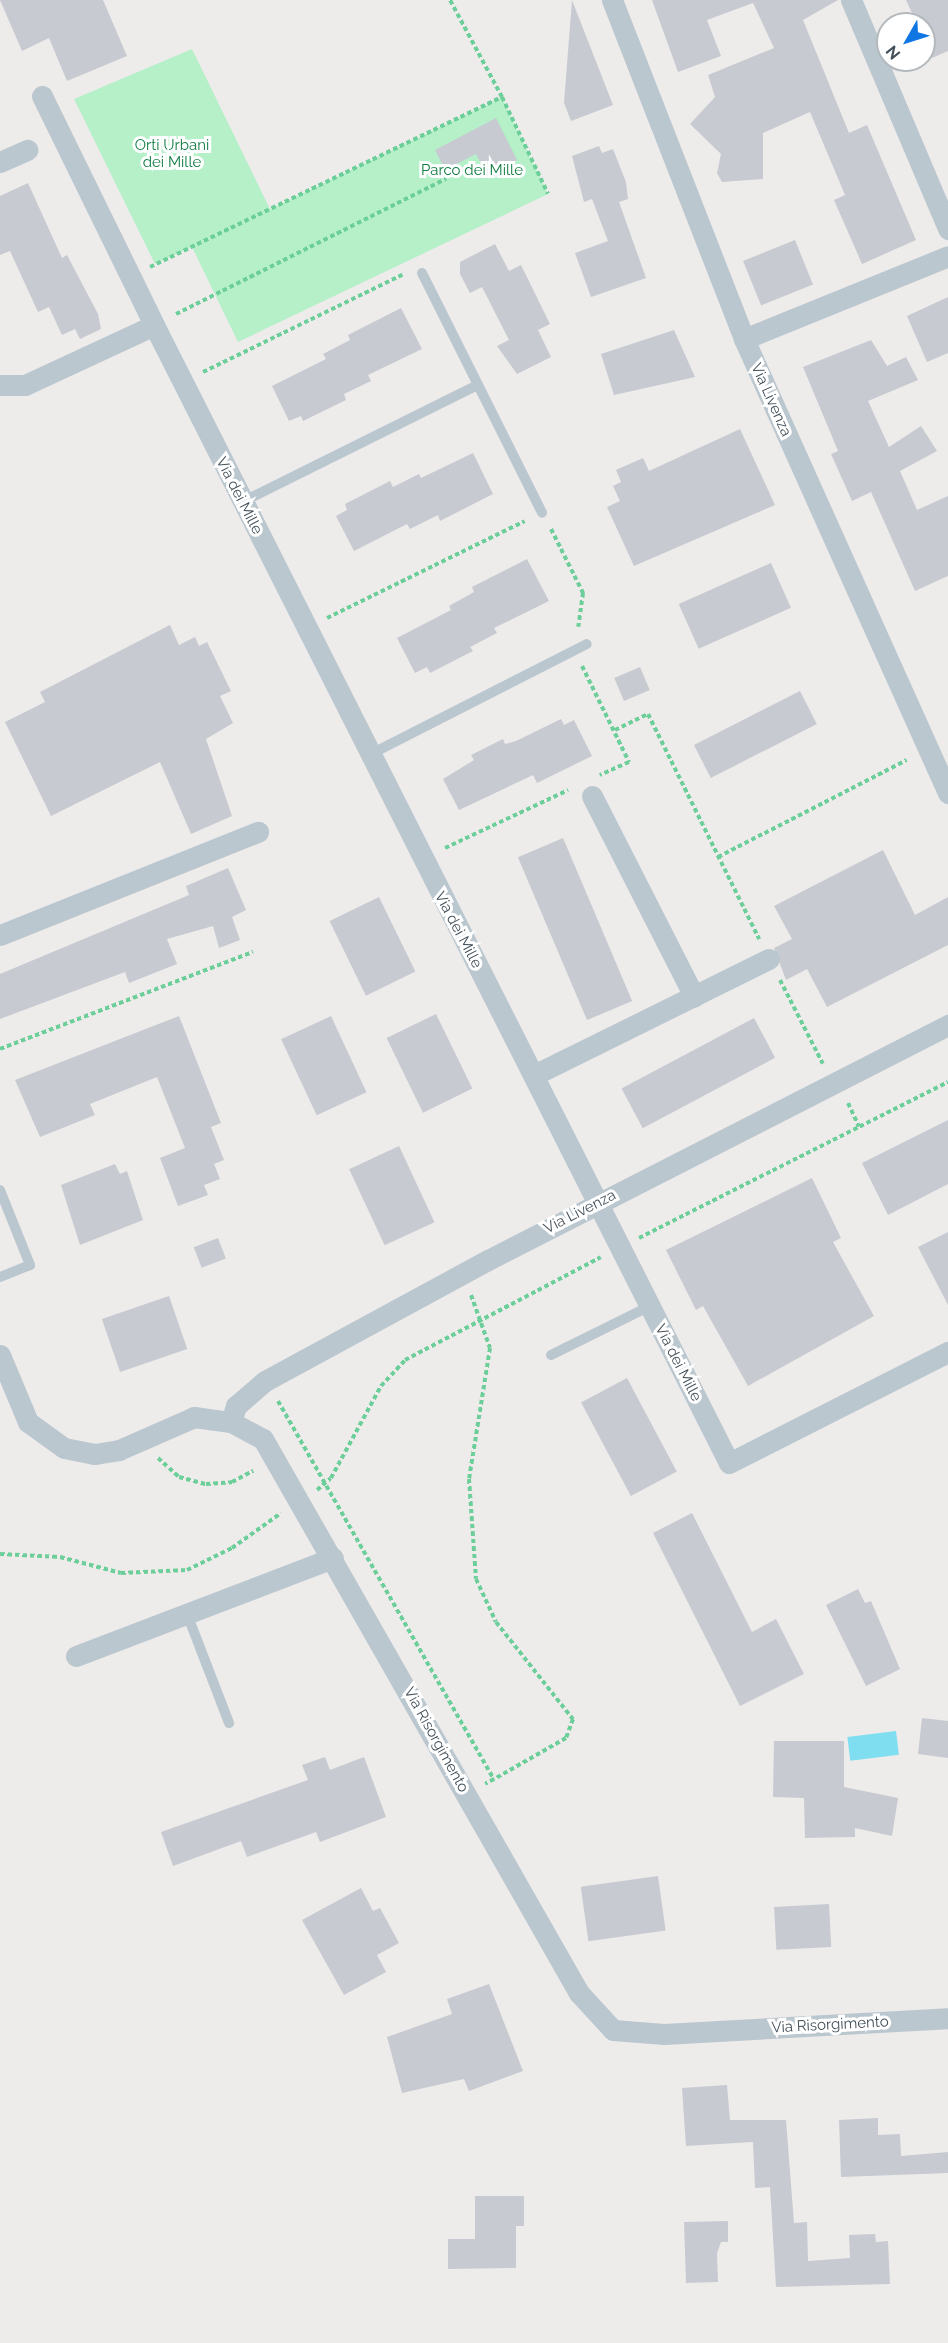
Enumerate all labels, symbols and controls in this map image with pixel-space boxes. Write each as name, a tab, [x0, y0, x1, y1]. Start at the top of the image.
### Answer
north arrow	[876, 12, 936, 72]
text: N	[882, 42, 904, 63]
park label: Orti Urbani dei Mille	[135, 136, 209, 171]
park label: Parco dei Mille	[421, 162, 523, 180]
street label: Via Livenza	[747, 361, 795, 439]
street label: Via dei Mille	[212, 454, 266, 538]
street label: Via dei Mille	[430, 889, 486, 971]
street label: Via Livenza	[541, 1186, 619, 1238]
street label: Via dei Mille	[651, 1321, 705, 1405]
street label: Via Risorgimento	[400, 1684, 472, 1796]
street label: Via Risorgimento	[771, 2013, 889, 2037]

